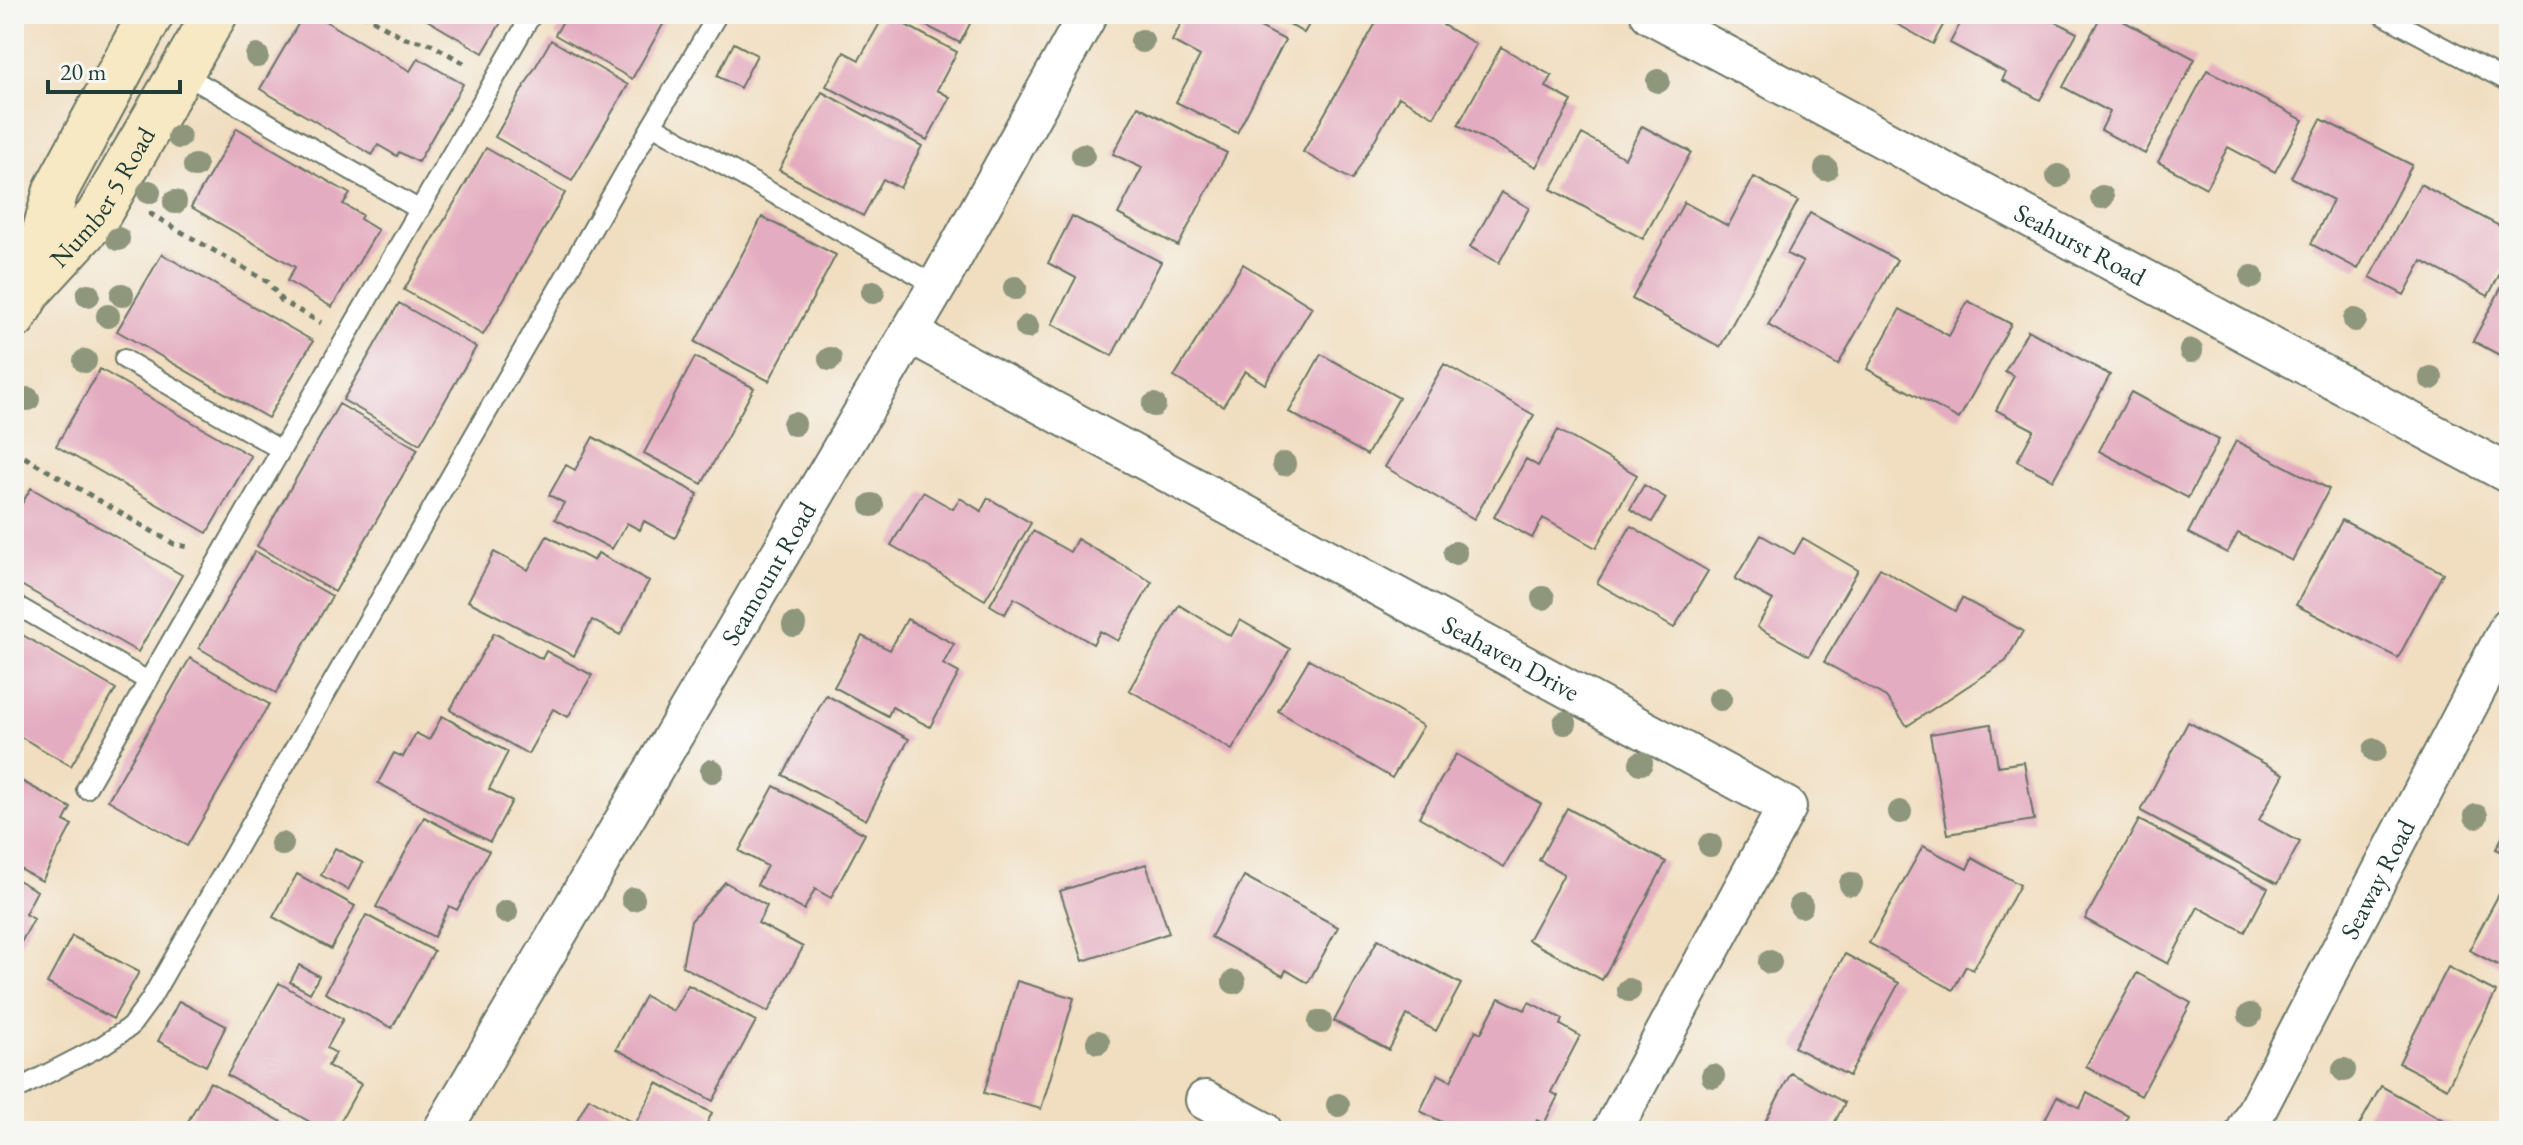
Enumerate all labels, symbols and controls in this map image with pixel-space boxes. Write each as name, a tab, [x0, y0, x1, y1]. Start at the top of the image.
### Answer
scale bar	[48, 44, 180, 94]
text: 20 m	[60, 56, 107, 87]
street label: Number 5 Road	[42, 120, 163, 275]
street label: Seahurst Road	[2008, 195, 2153, 294]
street label: Seamount Road	[713, 495, 824, 652]
street label: Seahaven Drive	[1436, 607, 1586, 709]
street label: Seaway Road	[2332, 813, 2423, 945]

